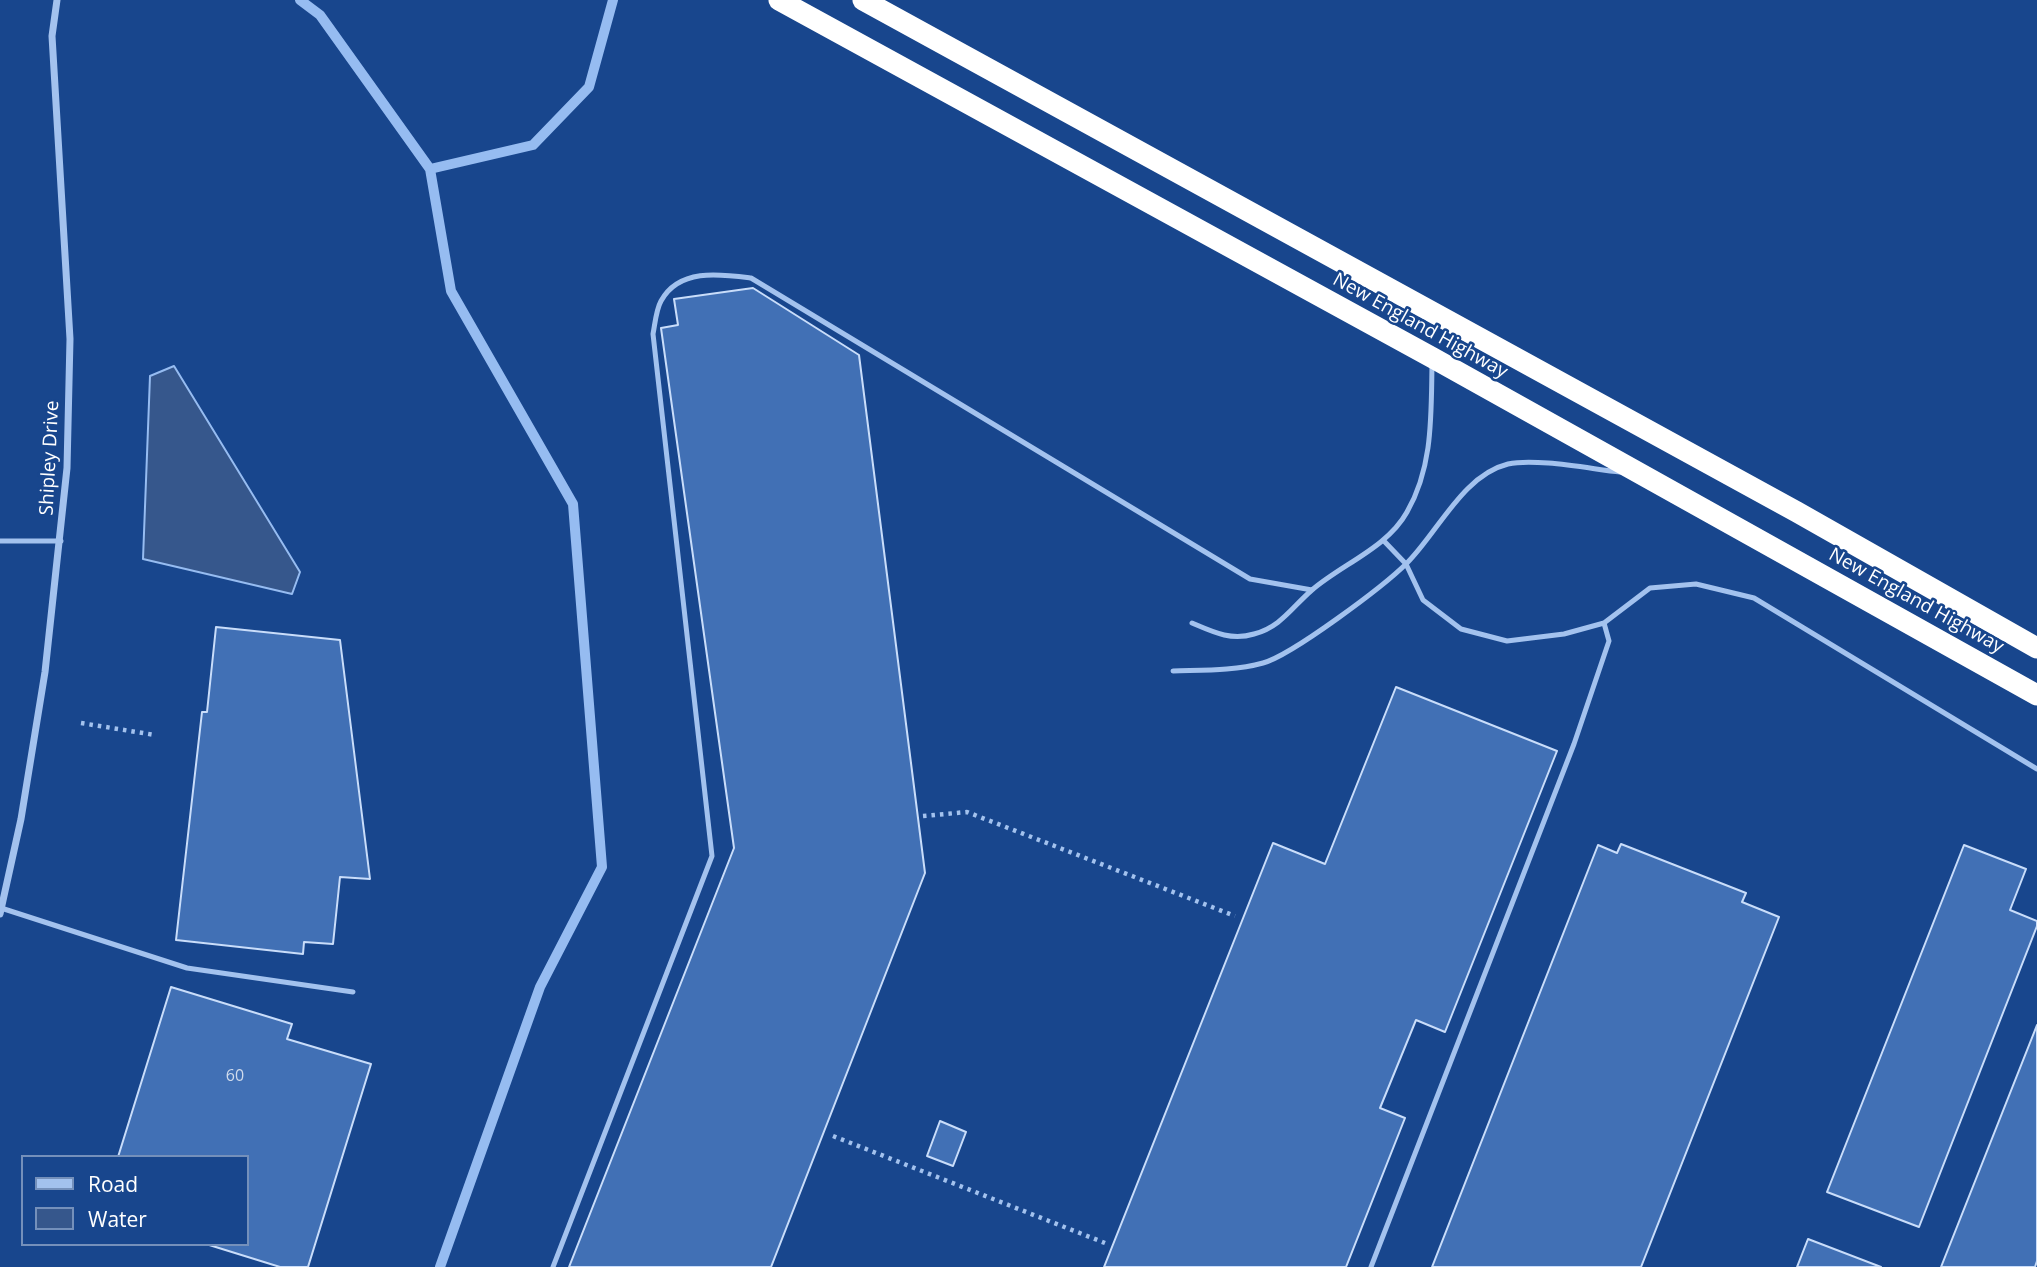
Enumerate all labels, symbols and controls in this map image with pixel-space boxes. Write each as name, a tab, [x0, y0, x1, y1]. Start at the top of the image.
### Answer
street label: New England Highway	[1329, 268, 1511, 384]
street label: Shipley Drive	[36, 400, 64, 516]
street label: New England Highway	[1825, 543, 2007, 659]
house number: 60	[226, 1066, 244, 1086]
legend	[21, 1155, 248, 1246]
text: Road	[88, 1170, 138, 1198]
text: Water	[88, 1205, 147, 1233]

